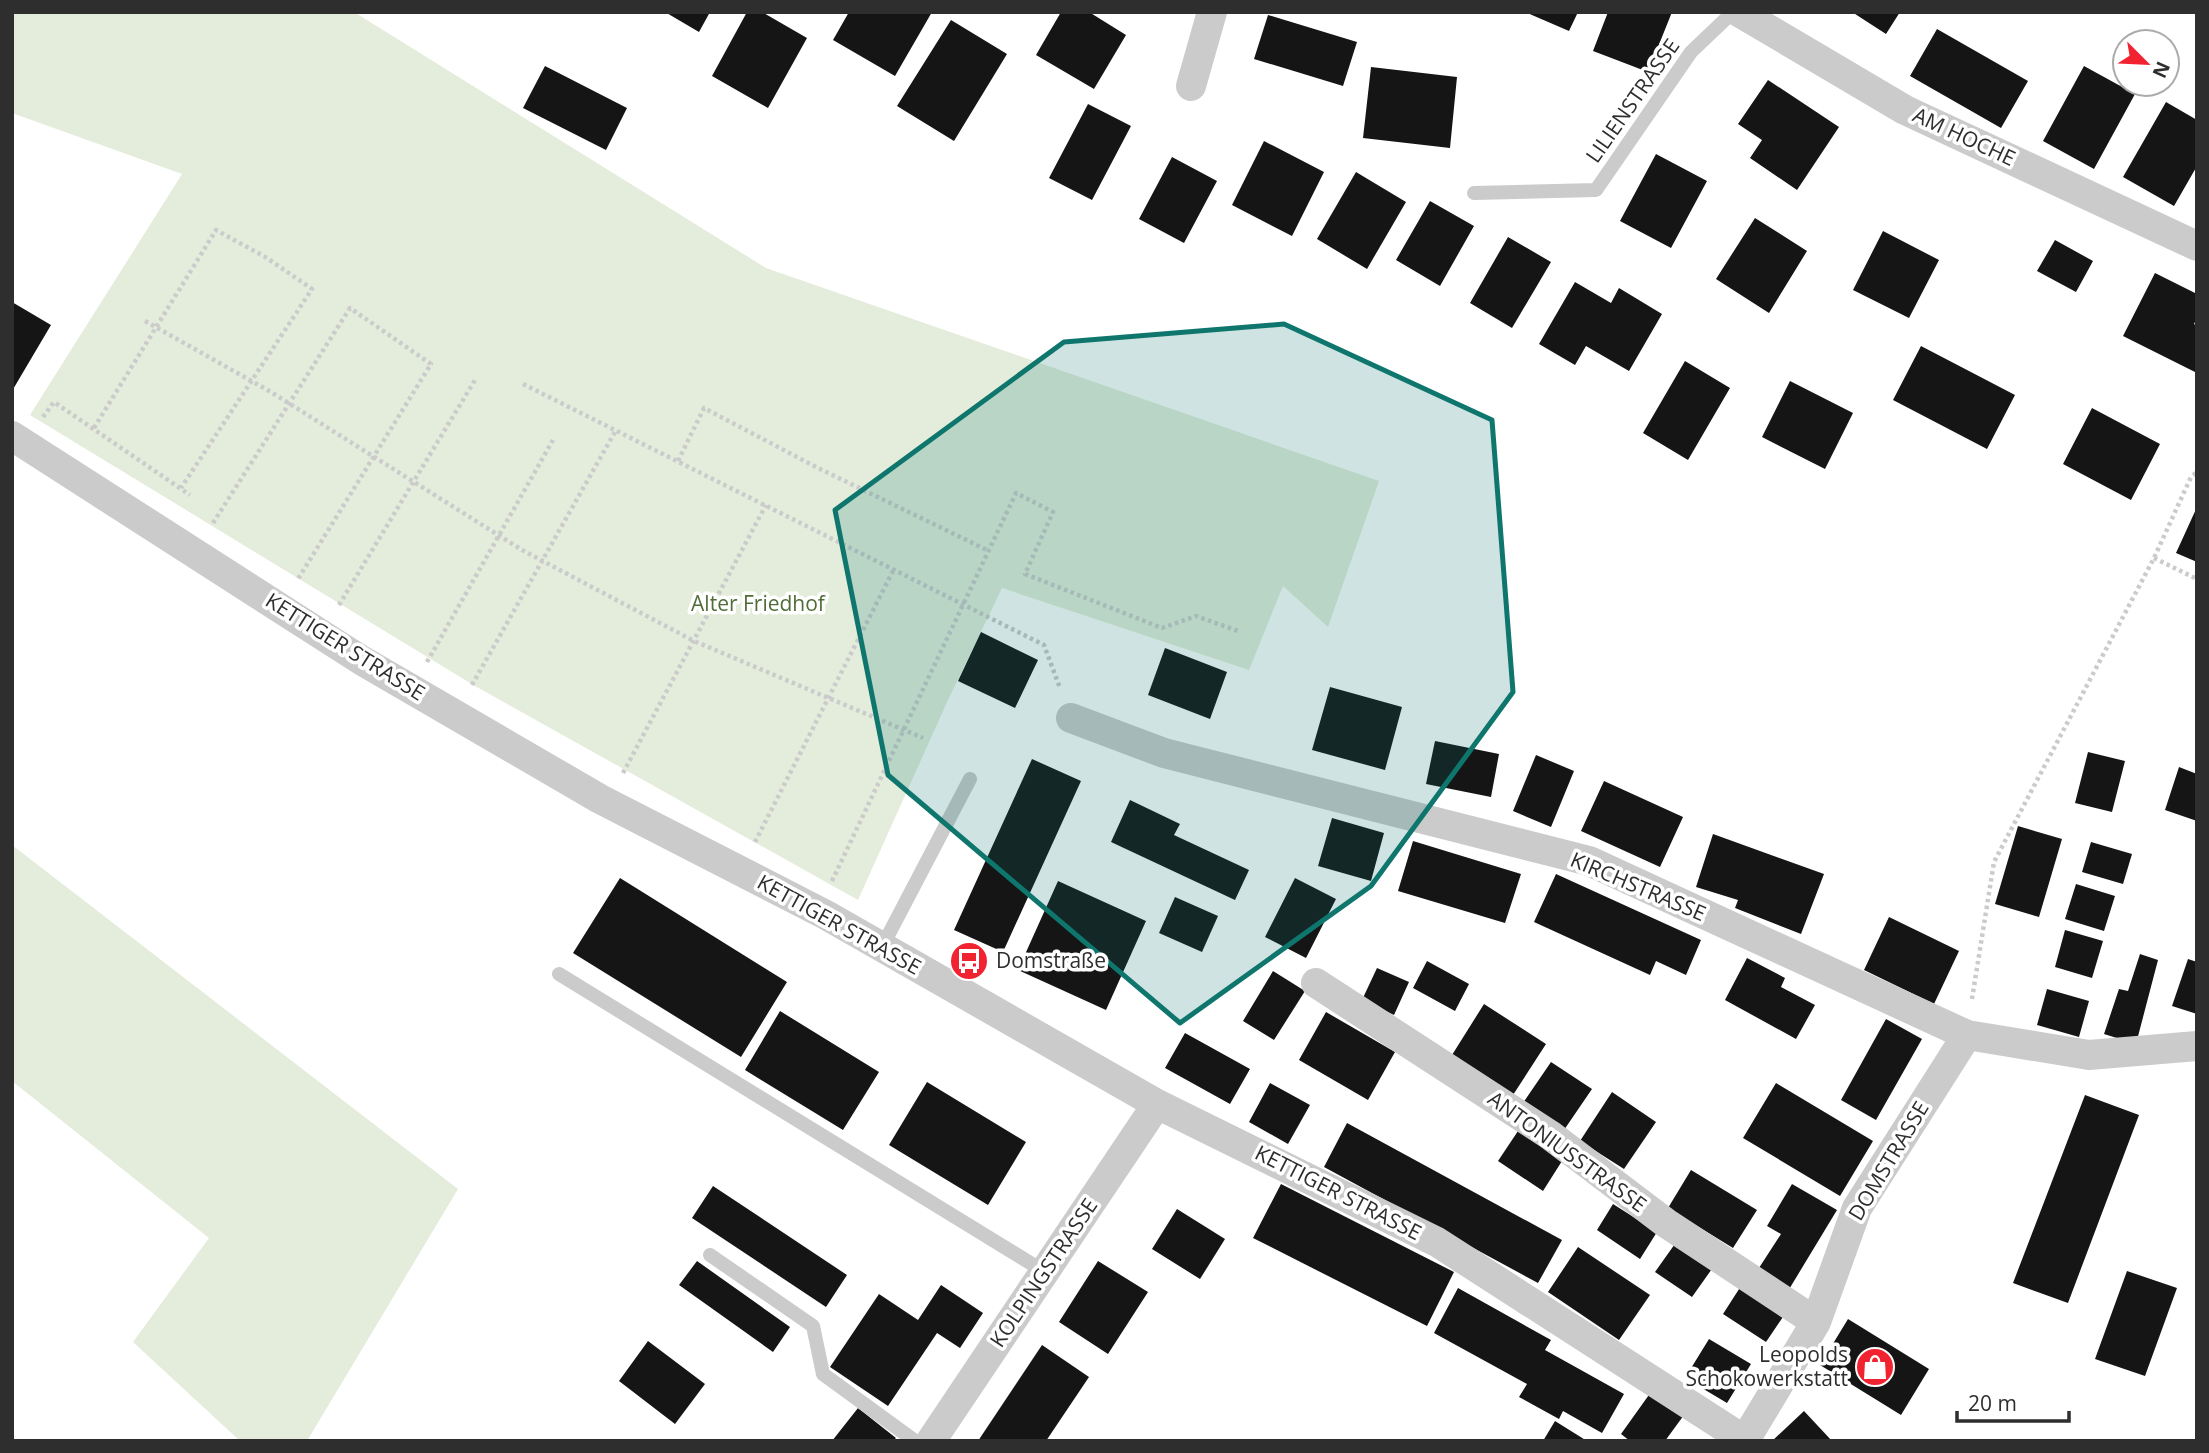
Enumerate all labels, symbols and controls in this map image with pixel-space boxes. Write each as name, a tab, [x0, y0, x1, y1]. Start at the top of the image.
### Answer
north arrow	[2111, 28, 2181, 98]
street label: LILIENSTRASSE	[1579, 33, 1685, 168]
text: N	[2147, 58, 2177, 82]
street label: AM HOCHE	[1909, 100, 2020, 172]
street label: KETTIGER STRASSE	[261, 586, 431, 706]
park label: Alter Friedhof	[691, 589, 827, 617]
street label: KIRCHSTRASSE	[1566, 845, 1710, 927]
street label: KETTIGER STRASSE	[753, 868, 926, 981]
bus stop icon: Domstraße	[948, 940, 990, 982]
place label: Domstraße	[996, 946, 1106, 974]
street label: ANTONIUSSTRASSE	[1483, 1084, 1652, 1218]
street label: DOMSTRASSE	[1842, 1096, 1935, 1225]
street label: KETTIGER STRASSE	[1251, 1138, 1426, 1246]
street label: KOLPINGSTRASSE	[983, 1193, 1103, 1352]
place label: Leopolds Schokowerkstatt	[1685, 1340, 1848, 1392]
shop icon: Leopolds Schokowerkstatt	[1854, 1346, 1896, 1388]
scale bar	[1957, 1380, 2069, 1424]
text: 20 m	[1968, 1389, 2017, 1417]

